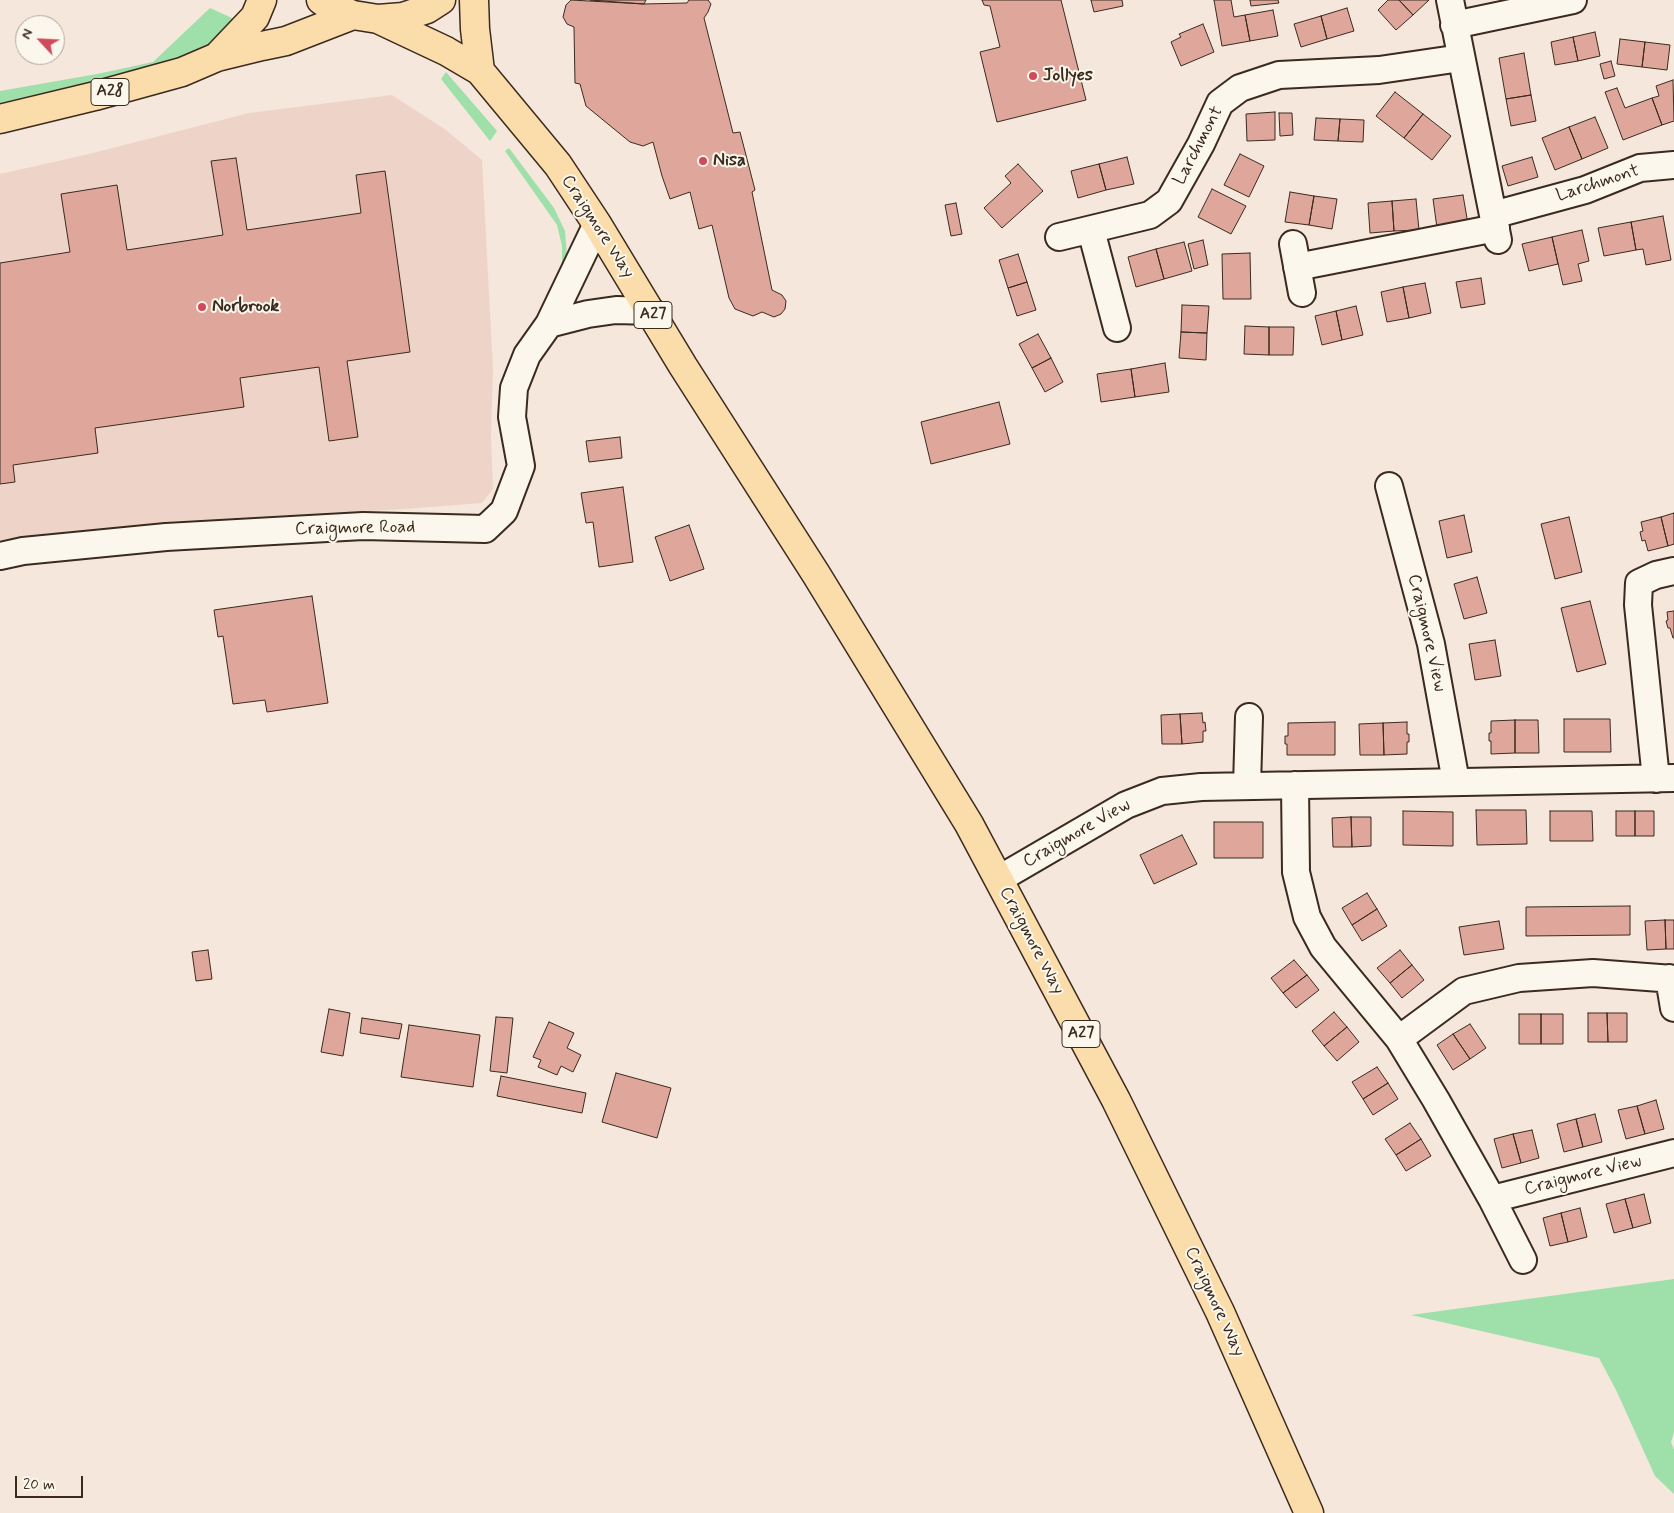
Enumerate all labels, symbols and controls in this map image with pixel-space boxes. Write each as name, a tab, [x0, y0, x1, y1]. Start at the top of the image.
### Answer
north arrow	[15, 15, 65, 65]
text: N	[17, 26, 37, 42]
place label: Jollyes	[1043, 65, 1093, 87]
marker: Jollyes	[1027, 70, 1039, 82]
road number: A28	[91, 78, 129, 105]
street label: Larchmont	[1169, 103, 1229, 189]
place label: Nisa	[713, 150, 746, 172]
marker: Nisa	[697, 155, 709, 167]
street label: Larchmont	[1554, 160, 1642, 208]
street label: Craigmore Way	[556, 171, 638, 283]
place label: Norbrook	[212, 296, 279, 318]
marker: Norbrook	[196, 301, 208, 313]
road number: A27	[634, 302, 672, 328]
street label: Craigmore Road	[295, 517, 415, 541]
street label: Craigmore View	[1402, 572, 1450, 694]
street label: Craigmore View	[1020, 795, 1134, 873]
street label: Craigmore Way	[994, 883, 1068, 999]
road number: A27	[1062, 1021, 1100, 1048]
street label: Craigmore View	[1522, 1151, 1644, 1201]
street label: Craigmore Way	[1179, 1243, 1249, 1361]
scale bar	[18, 1466, 85, 1498]
text: 20 m	[23, 1475, 55, 1495]

